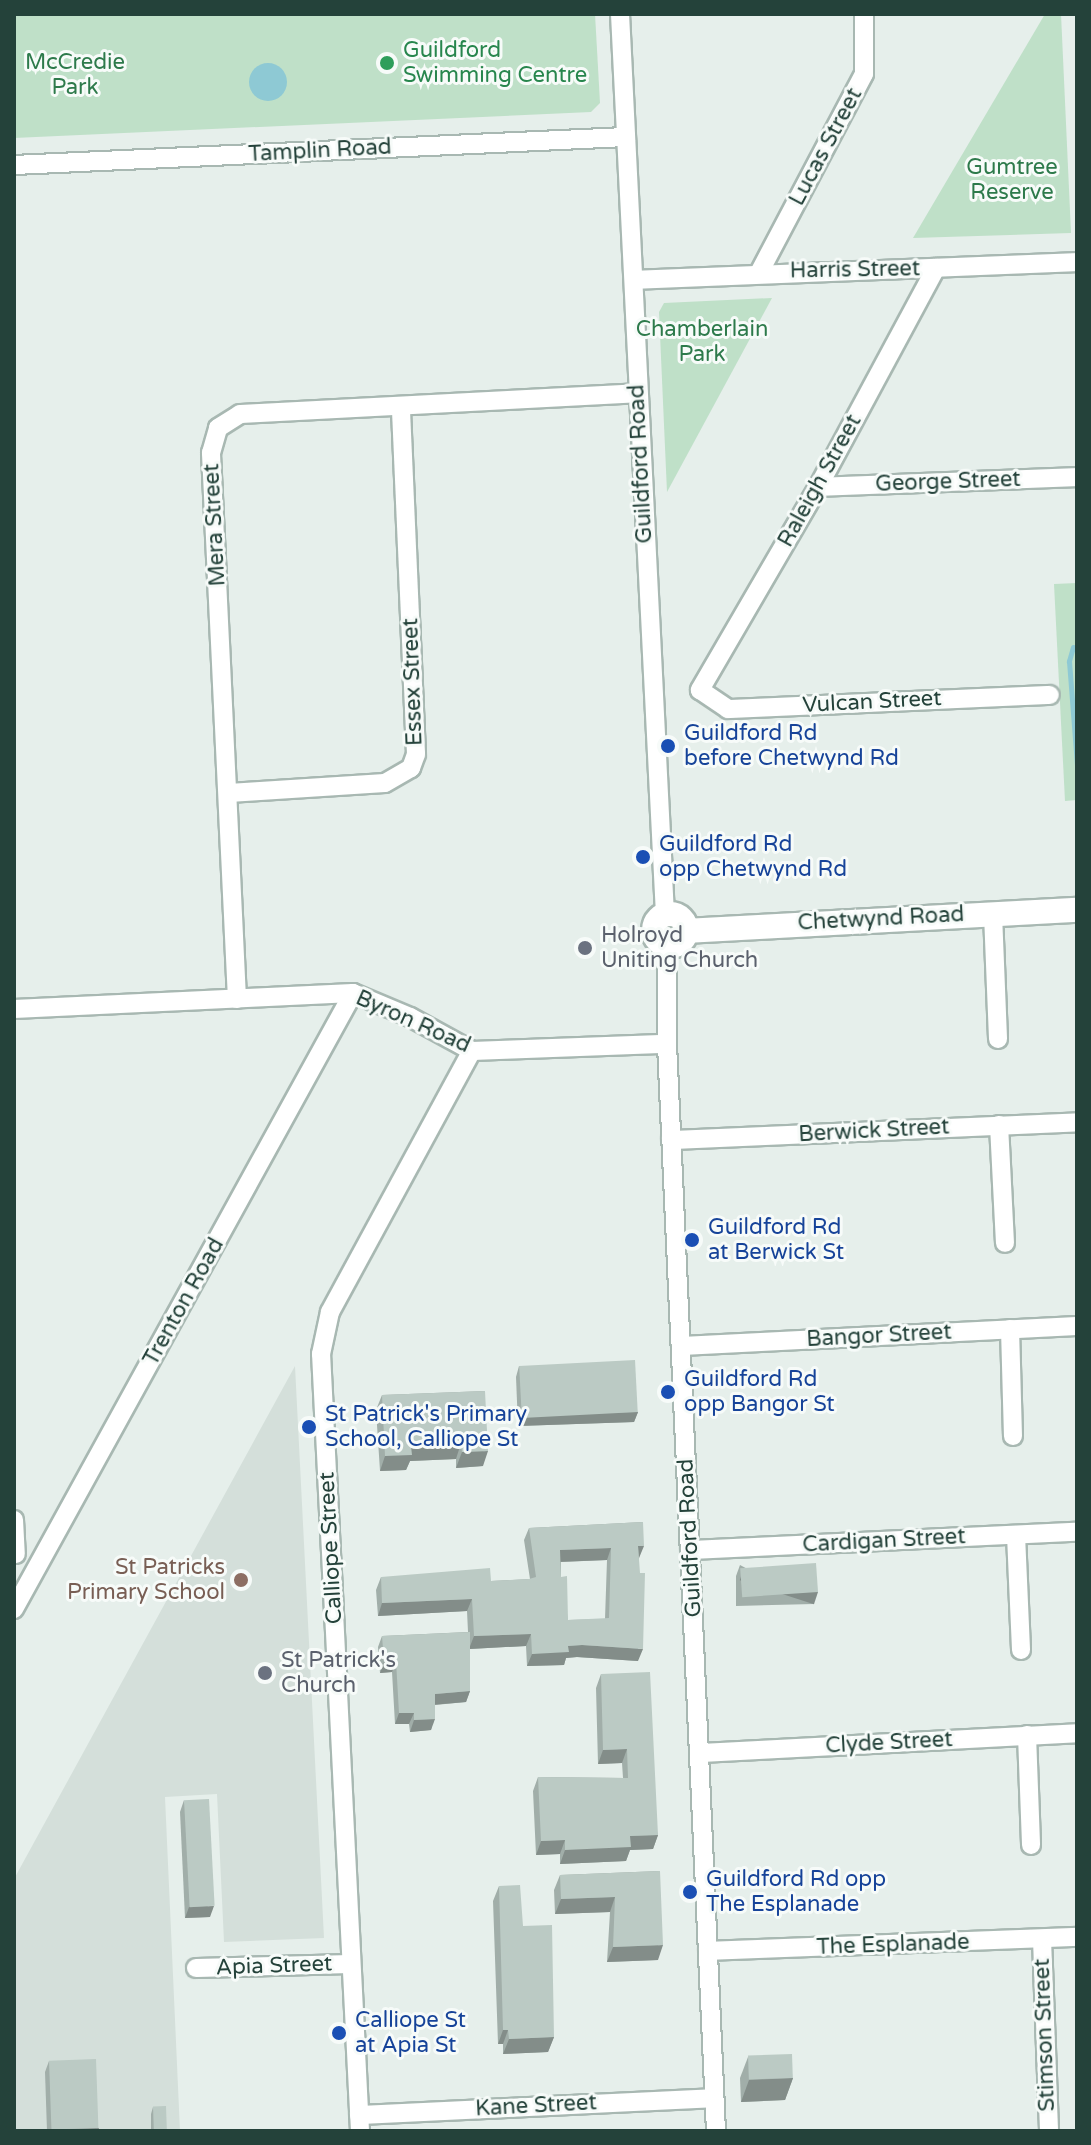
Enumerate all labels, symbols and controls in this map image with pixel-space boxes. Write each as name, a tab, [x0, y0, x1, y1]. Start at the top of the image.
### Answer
place label: Guildford Swimming Centre	[403, 37, 587, 88]
park label: McCredie Park	[25, 49, 125, 100]
marker: Guildford Swimming Centre	[378, 54, 396, 72]
street label: Lucas Street	[784, 84, 868, 210]
street label: Tamplin Road	[248, 134, 392, 168]
park label: Gumtree Reserve	[966, 154, 1058, 206]
street label: Harris Street	[790, 256, 920, 284]
park label: Chamberlain Park	[636, 316, 768, 368]
street label: Guildford Road	[624, 384, 658, 544]
street label: Raleigh Street	[773, 410, 867, 552]
street label: Mera Street	[199, 463, 231, 587]
street label: George Street	[875, 466, 1021, 498]
street label: Essex Street	[398, 618, 428, 746]
street label: Vulcan Street	[802, 685, 942, 719]
place label: Guildford Rd before Chetwynd Rd	[684, 720, 899, 772]
marker: Guildford Rd before Chetwynd Rd	[659, 737, 677, 755]
place label: Guildford Rd opp Chetwynd Rd	[659, 831, 847, 882]
marker: Guildford Rd opp Chetwynd Rd	[634, 848, 652, 866]
street label: Chetwynd Road	[797, 901, 965, 937]
place label: Holroyd Uniting Church	[601, 922, 758, 974]
marker: Holroyd Uniting Church	[576, 939, 594, 957]
street label: Byron Road	[352, 985, 474, 1059]
street label: Berwick Street	[798, 1114, 950, 1148]
place label: Guildford Rd at Berwick St	[708, 1214, 844, 1266]
marker: Guildford Rd at Berwick St	[683, 1231, 701, 1249]
street label: Trenton Road	[138, 1234, 230, 1370]
street label: Bangor Street	[806, 1319, 952, 1353]
place label: Guildford Rd opp Bangor St	[684, 1366, 835, 1418]
marker: Guildford Rd opp Bangor St	[659, 1383, 677, 1401]
place label: St Patrick's Primary School, Calliope St	[325, 1401, 527, 1452]
marker: St Patrick's Primary School, Calliope St	[300, 1418, 318, 1436]
street label: Guildford Road	[673, 1458, 707, 1618]
street label: Calliope Street	[314, 1471, 348, 1625]
street label: Cardigan Street	[802, 1524, 966, 1558]
place label: St Patricks Primary School	[67, 1554, 225, 1606]
marker: St Patricks Primary School	[232, 1571, 250, 1589]
place label: St Patrick's Church	[281, 1647, 396, 1698]
marker: St Patrick's Church	[256, 1664, 274, 1682]
street label: Clyde Street	[825, 1726, 953, 1760]
place label: Guildford Rd opp The Esplanade	[706, 1866, 886, 1918]
marker: Guildford Rd opp The Esplanade	[681, 1883, 699, 1901]
street label: The Esplanade	[816, 1929, 970, 1961]
street label: Apia Street	[215, 1951, 333, 1981]
street label: Stimson Street	[1029, 1958, 1061, 2112]
place label: Calliope St at Apia St	[355, 2007, 466, 2058]
marker: Calliope St at Apia St	[330, 2024, 348, 2042]
street label: Kane Street	[475, 2090, 597, 2122]

